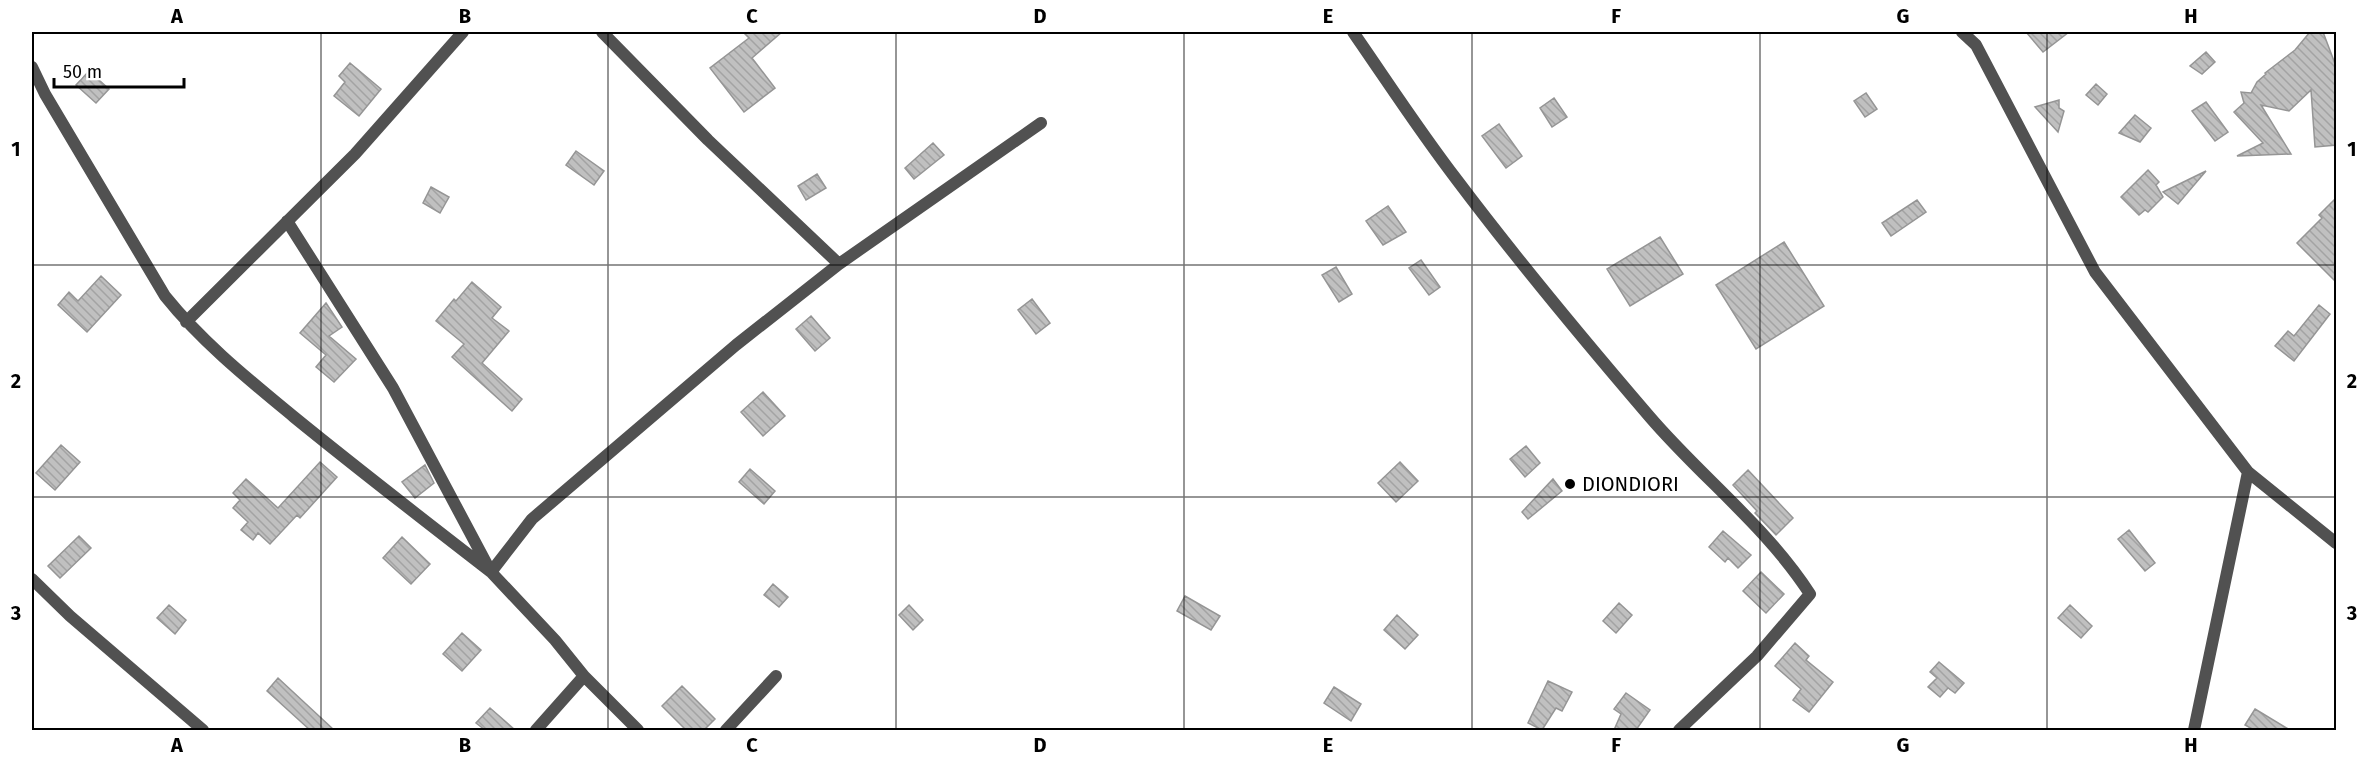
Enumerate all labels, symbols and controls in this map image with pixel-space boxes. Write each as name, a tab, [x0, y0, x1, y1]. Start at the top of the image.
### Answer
text: A	[170, 4, 184, 28]
text: B	[459, 4, 471, 28]
text: C	[746, 4, 758, 28]
text: D	[1033, 4, 1047, 28]
text: E	[1323, 4, 1333, 28]
text: F	[1611, 4, 1621, 28]
text: G	[1897, 4, 1909, 28]
text: H	[2184, 4, 2198, 28]
scale bar	[54, 51, 184, 89]
text: 50 m	[63, 61, 102, 83]
text: 1	[11, 137, 21, 161]
text: 1	[2347, 137, 2357, 161]
text: 2	[11, 369, 21, 393]
text: 2	[2347, 369, 2357, 393]
place label: DIONDIORI	[1582, 472, 1679, 496]
marker: DIONDIORI	[1563, 477, 1577, 491]
text: 3	[10, 601, 21, 625]
text: 3	[2346, 601, 2357, 625]
text: A	[170, 733, 184, 757]
text: B	[459, 733, 471, 757]
text: C	[746, 733, 758, 757]
text: D	[1033, 733, 1047, 757]
text: E	[1323, 733, 1333, 757]
text: F	[1611, 733, 1621, 757]
text: G	[1897, 733, 1909, 757]
text: H	[2184, 733, 2198, 757]

